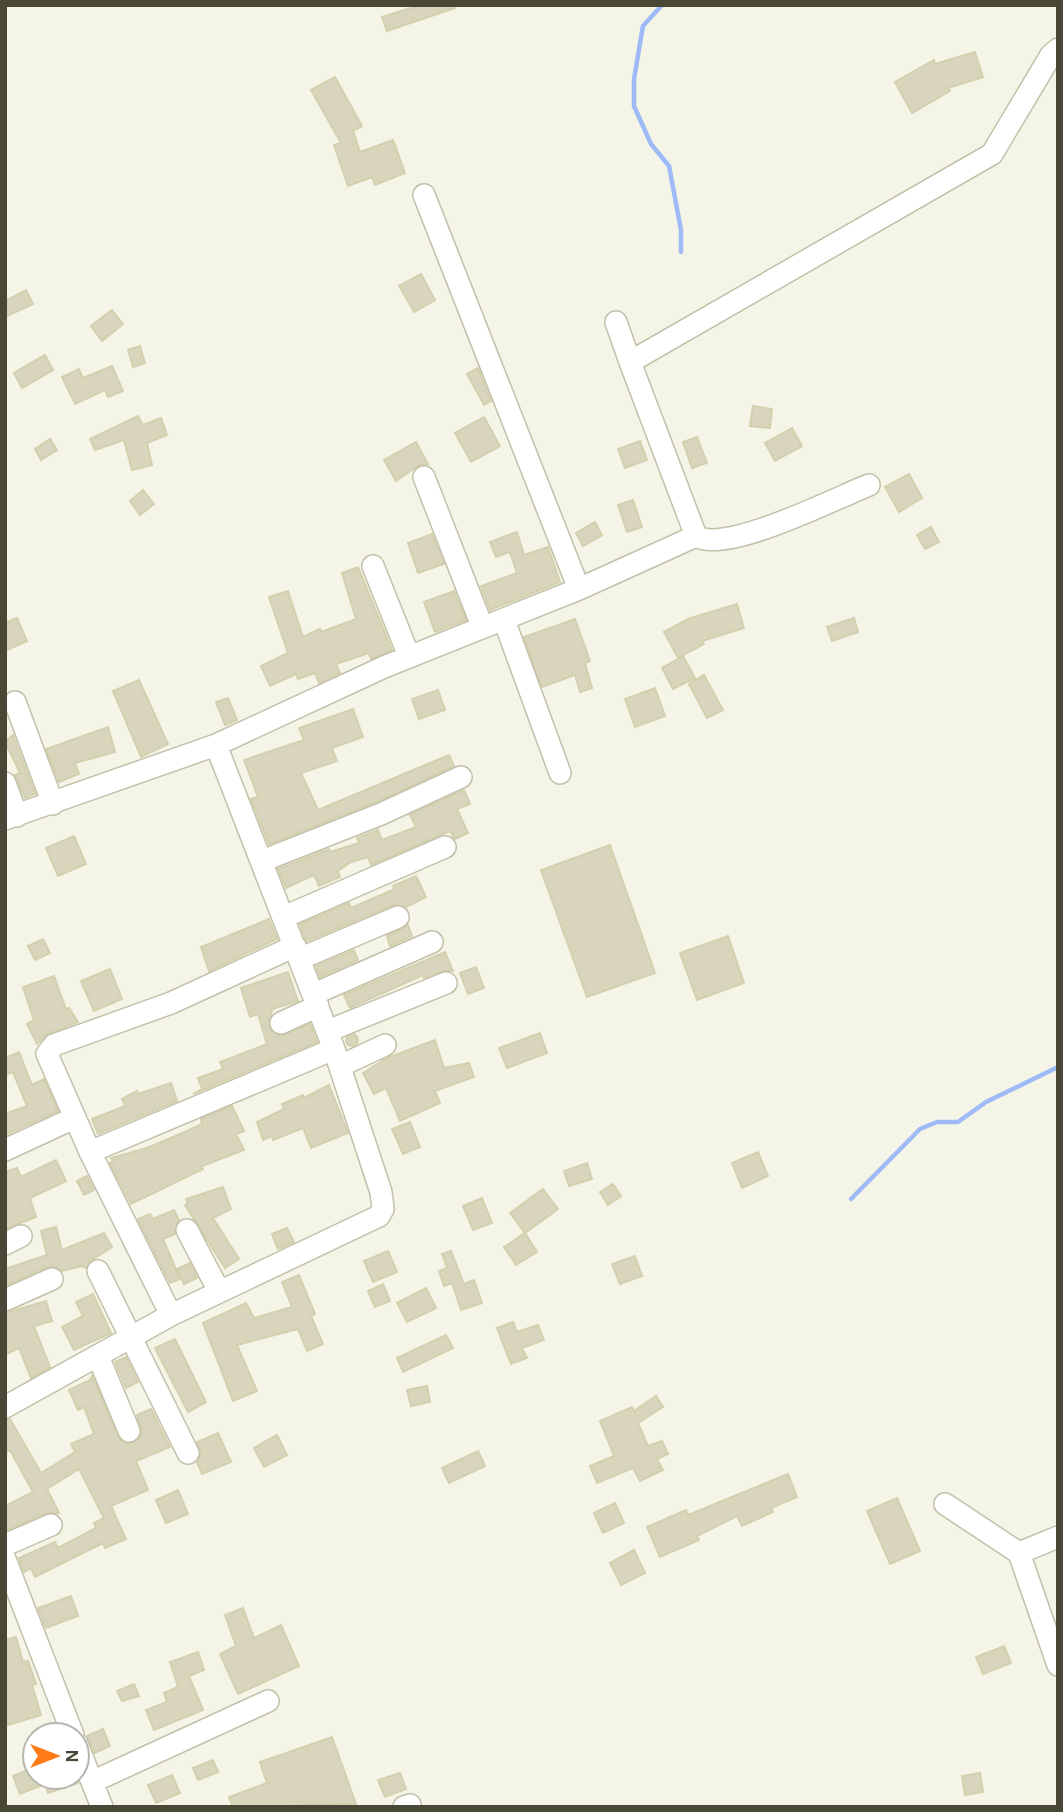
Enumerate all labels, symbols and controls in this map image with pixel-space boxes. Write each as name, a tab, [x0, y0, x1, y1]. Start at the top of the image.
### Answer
north arrow	[21, 1721, 91, 1791]
text: N	[62, 1749, 81, 1763]

